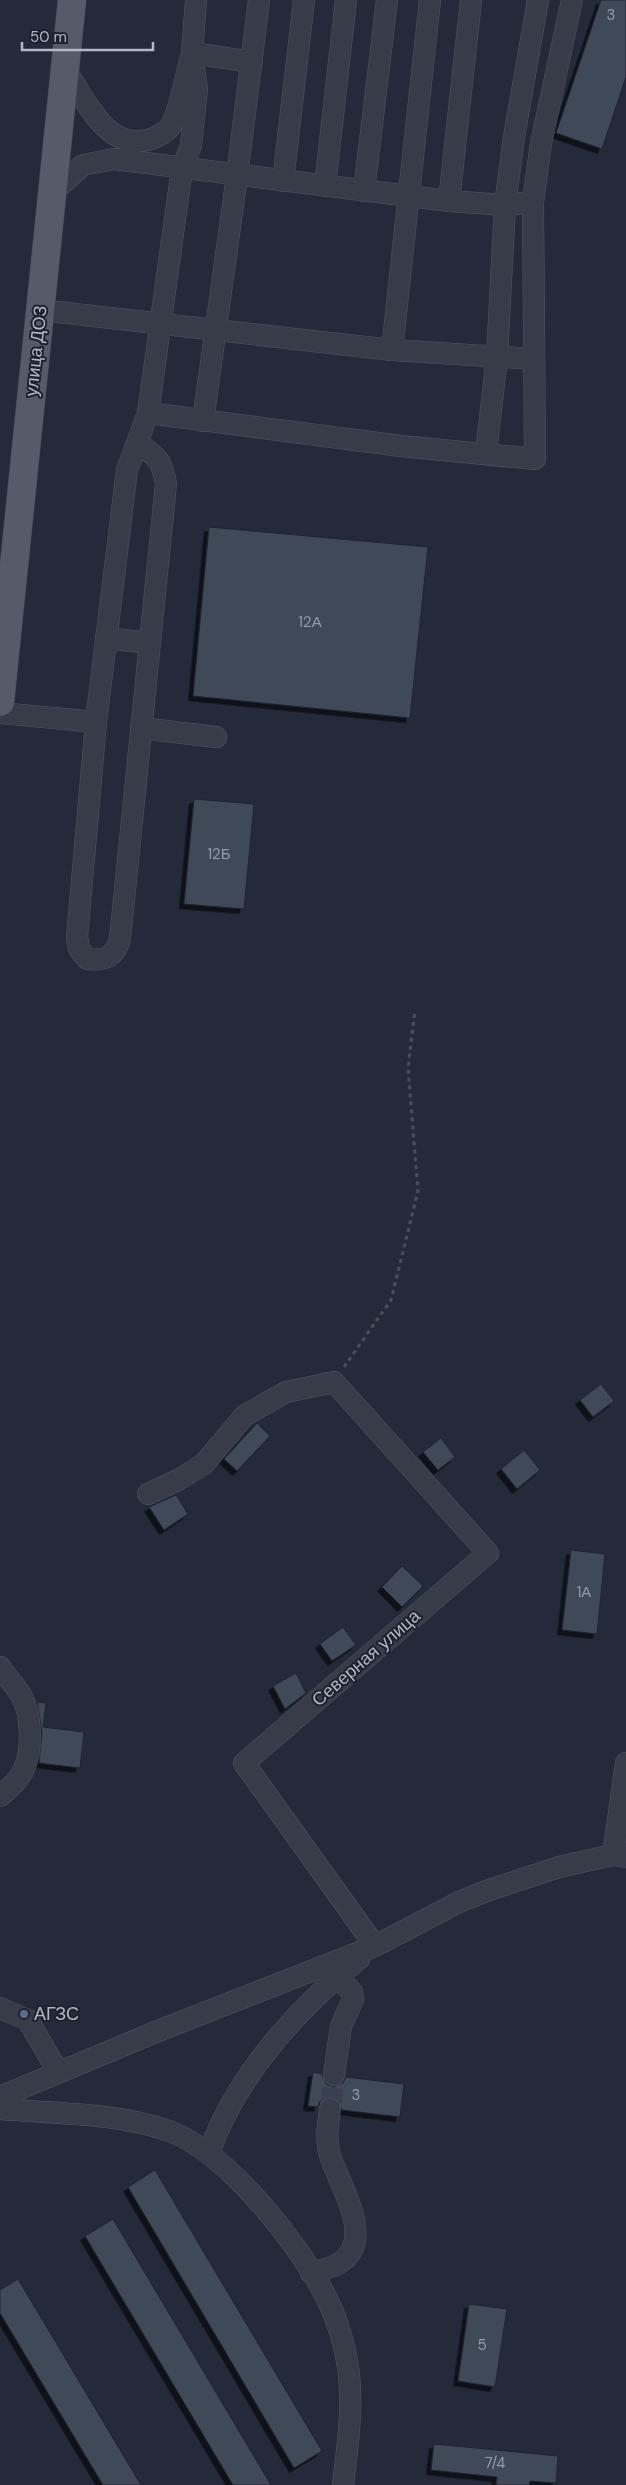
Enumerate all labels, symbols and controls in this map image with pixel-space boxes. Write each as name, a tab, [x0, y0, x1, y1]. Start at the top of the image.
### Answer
house number: 3	[607, 5, 615, 25]
scale bar	[22, 20, 154, 52]
text: 50 m	[30, 27, 67, 47]
street label: улица ДОЗ	[19, 304, 53, 398]
house number: 12А	[298, 612, 322, 632]
house number: 12Б	[207, 844, 231, 864]
house number: 1А	[577, 1582, 591, 1602]
street label: Северная улица	[307, 1604, 426, 1712]
place label: АГЗС	[34, 2002, 79, 2026]
marker: АГЗС	[18, 2008, 30, 2020]
house number: 3	[352, 2085, 360, 2105]
house number: 5	[477, 2335, 487, 2355]
house number: 7/4	[485, 2453, 505, 2473]

